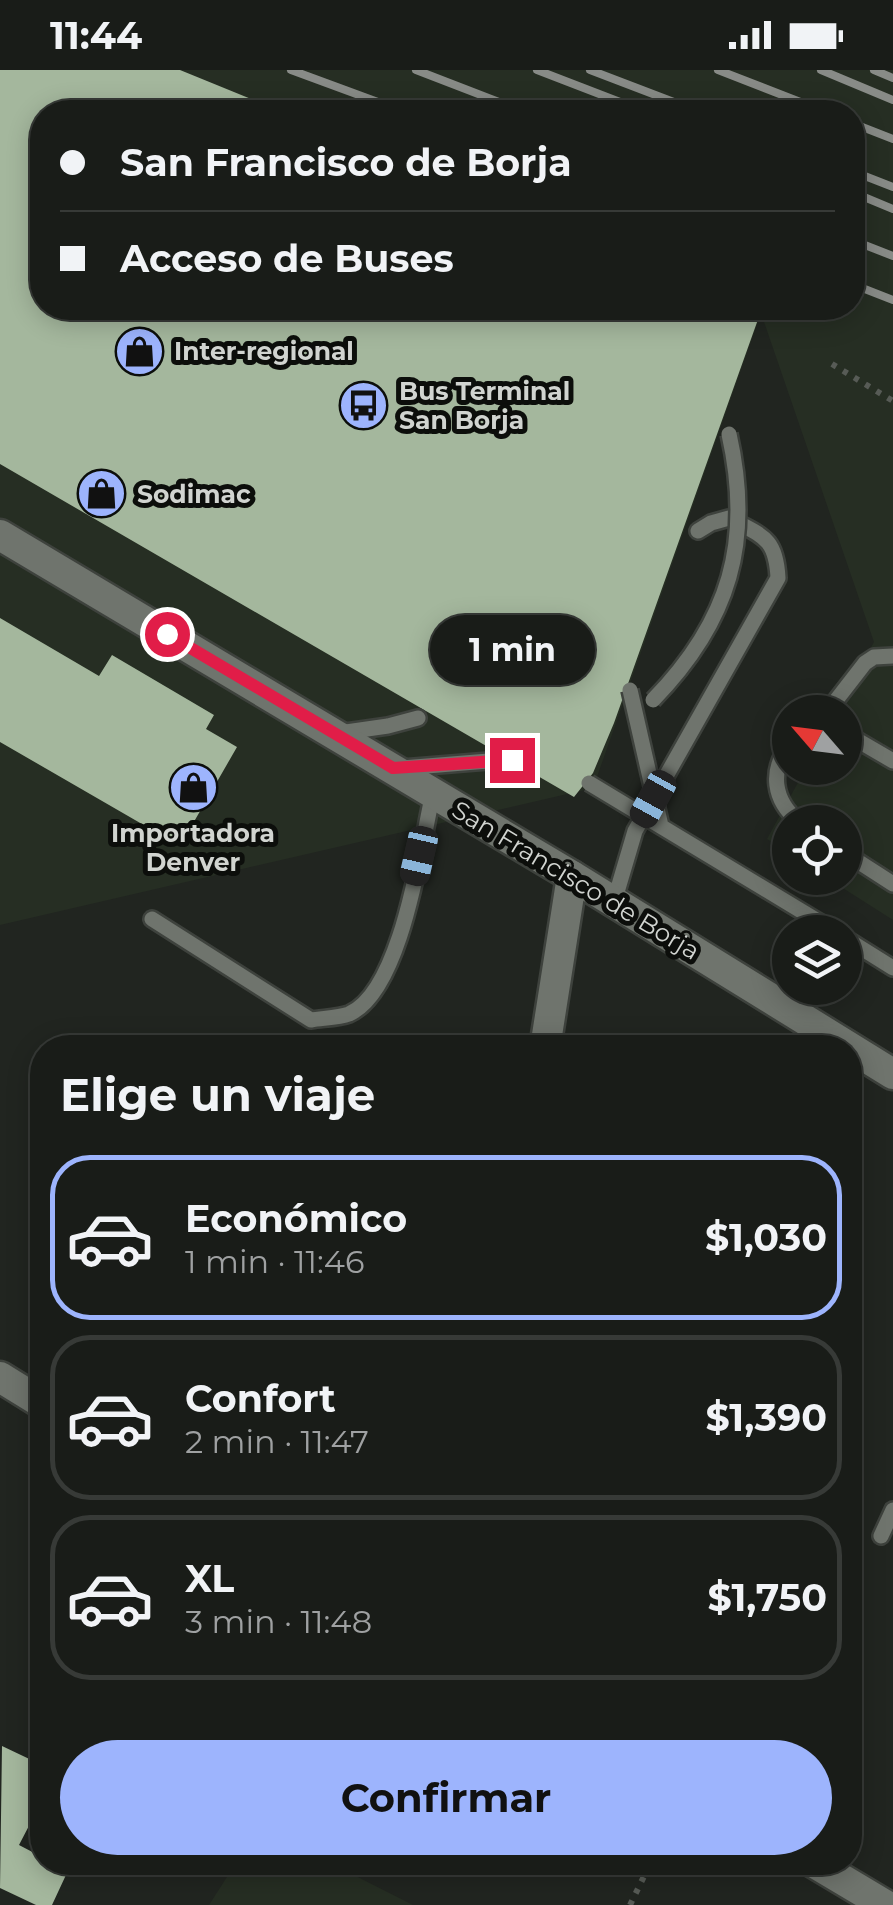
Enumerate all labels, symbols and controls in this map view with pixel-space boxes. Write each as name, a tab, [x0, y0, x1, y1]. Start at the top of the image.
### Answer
text: 11:44	[50, 12, 142, 59]
text: San Francisco de Borja	[120, 139, 572, 186]
text: Acceso de Buses	[120, 235, 454, 282]
shop icon: Inter-regional	[113, 325, 165, 377]
place label: Inter-regional	[174, 336, 354, 366]
place label: Bus Terminal San Borja	[399, 376, 570, 435]
bus stop icon: Bus Terminal San Borja	[338, 379, 390, 431]
shop icon: Sodimac	[76, 468, 128, 520]
place label: Sodimac	[137, 479, 251, 509]
route start	[145, 612, 190, 657]
callout: 1 min	[430, 615, 594, 685]
text: 1 min	[469, 630, 556, 669]
north arrow	[772, 695, 862, 785]
map controls	[772, 695, 862, 1005]
route end	[490, 738, 535, 783]
shop icon: Importadora Denver	[167, 761, 219, 813]
car	[625, 765, 681, 833]
street label: San Francisco de Borja	[447, 794, 705, 966]
button: locate	[772, 805, 862, 895]
place label: Importadora Denver	[111, 818, 275, 877]
car	[398, 823, 440, 889]
button: layers	[772, 915, 862, 1005]
text: Elige un viaje	[60, 1067, 375, 1122]
icon: car	[65, 1193, 155, 1283]
text: Económico	[185, 1195, 407, 1242]
text: $1,030	[705, 1214, 827, 1261]
text: 1 min · 11:46	[185, 1242, 365, 1281]
icon: car	[65, 1373, 155, 1463]
text: Confort	[185, 1375, 336, 1422]
text: $1,390	[705, 1394, 827, 1441]
text: 2 min · 11:47	[185, 1422, 369, 1461]
icon: car	[65, 1553, 155, 1643]
text: XL	[185, 1555, 234, 1602]
text: $1,750	[708, 1574, 827, 1621]
text: 3 min · 11:48	[185, 1602, 372, 1641]
button: Confirmar	[60, 1740, 832, 1855]

